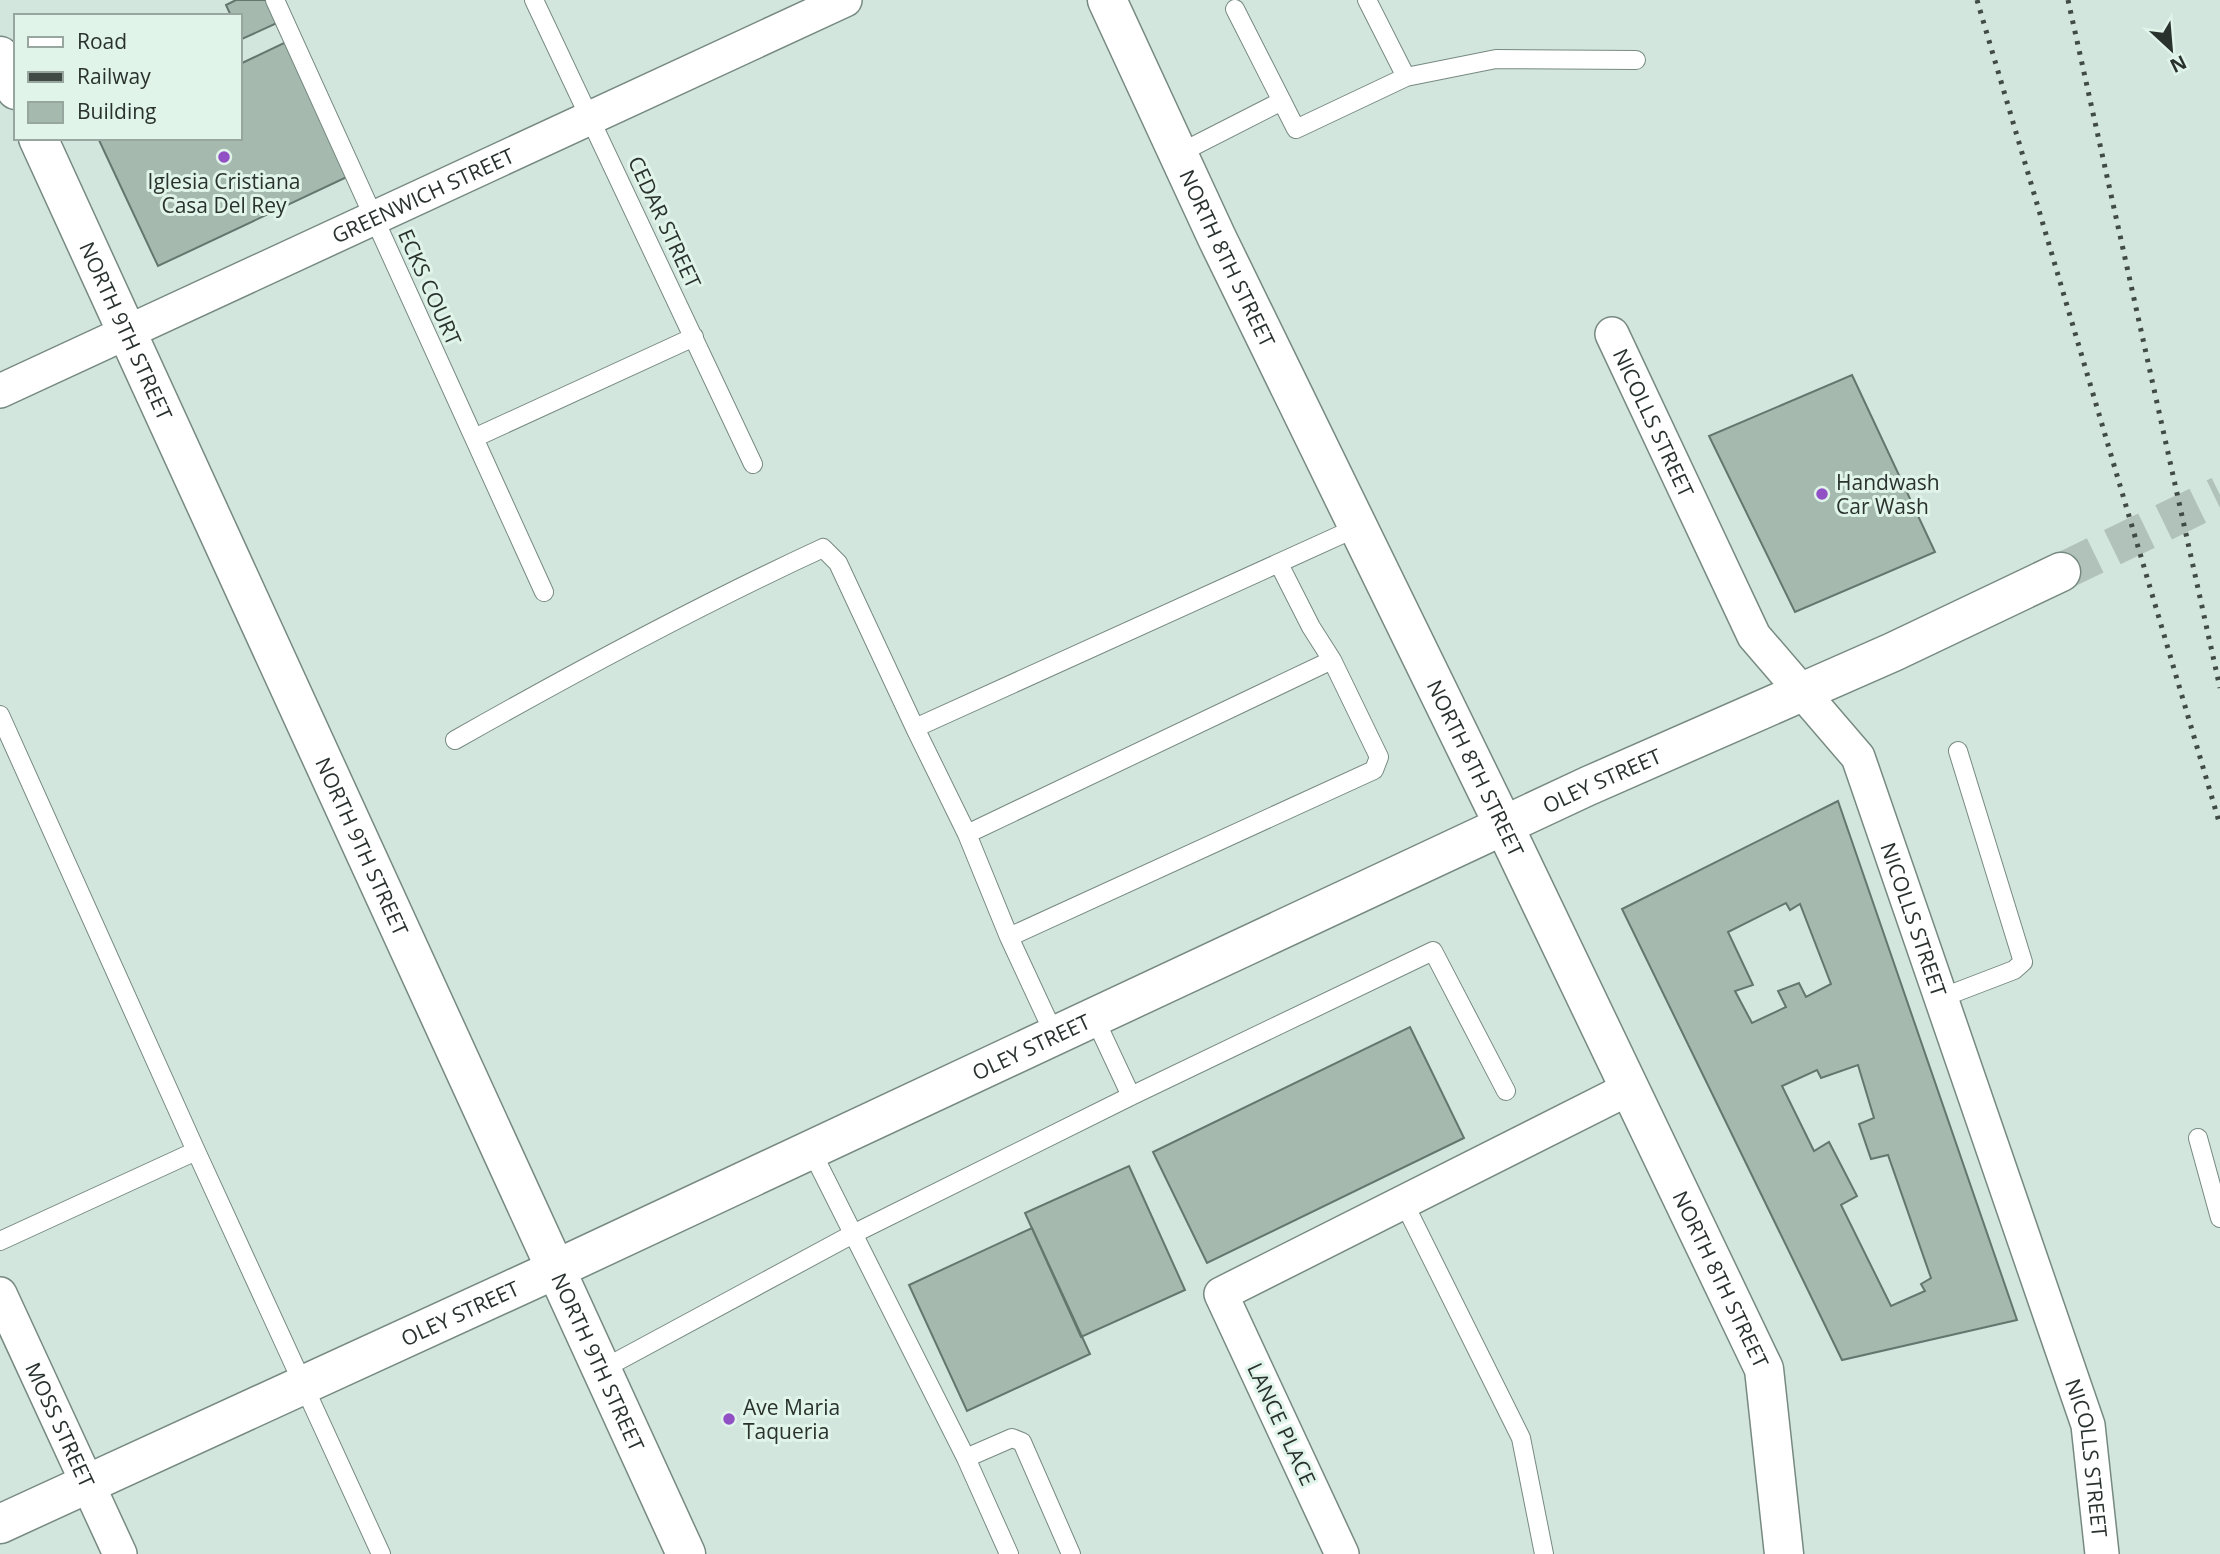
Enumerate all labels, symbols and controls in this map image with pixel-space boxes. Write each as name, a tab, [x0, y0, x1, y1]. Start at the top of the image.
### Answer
legend	[14, 14, 242, 140]
north arrow	[2136, 14, 2206, 84]
text: Road	[77, 27, 127, 55]
text: N	[2166, 49, 2191, 79]
text: Railway	[77, 62, 151, 90]
text: Building	[77, 97, 156, 125]
street label: GREENWICH STREET	[327, 141, 519, 250]
marker: Iglesia Cristiana Casa Del Rey	[216, 149, 232, 165]
street label: CEDAR STREET	[622, 151, 708, 293]
street label: NORTH 8TH STREET	[1173, 165, 1282, 352]
place label: Iglesia Cristiana Casa Del Rey	[148, 167, 300, 219]
street label: ECKS COURT	[392, 225, 468, 350]
street label: NORTH 9TH STREET	[73, 237, 179, 425]
street label: NICOLLS STREET	[1607, 344, 1701, 502]
place label: Handwash Car Wash	[1836, 468, 1940, 520]
marker: Handwash Car Wash	[1814, 486, 1830, 502]
street label: NORTH 8TH STREET	[1421, 675, 1531, 861]
street label: OLEY STREET	[1538, 741, 1666, 819]
street label: NORTH 9TH STREET	[309, 753, 415, 940]
street label: NICOLLS STREET	[1874, 839, 1954, 1001]
street label: OLEY STREET	[967, 1007, 1095, 1086]
street label: NORTH 8TH STREET	[1667, 1186, 1776, 1373]
street label: NORTH 9TH STREET	[545, 1268, 651, 1456]
street label: OLEY STREET	[396, 1274, 524, 1352]
street label: MOSS STREET	[19, 1358, 101, 1492]
street label: LANCE PLACE	[1241, 1358, 1323, 1490]
street label: NICOLLS STREET	[2059, 1375, 2114, 1539]
place label: Ave Maria Taqueria	[743, 1393, 840, 1445]
marker: Ave Maria Taqueria	[721, 1411, 737, 1427]

